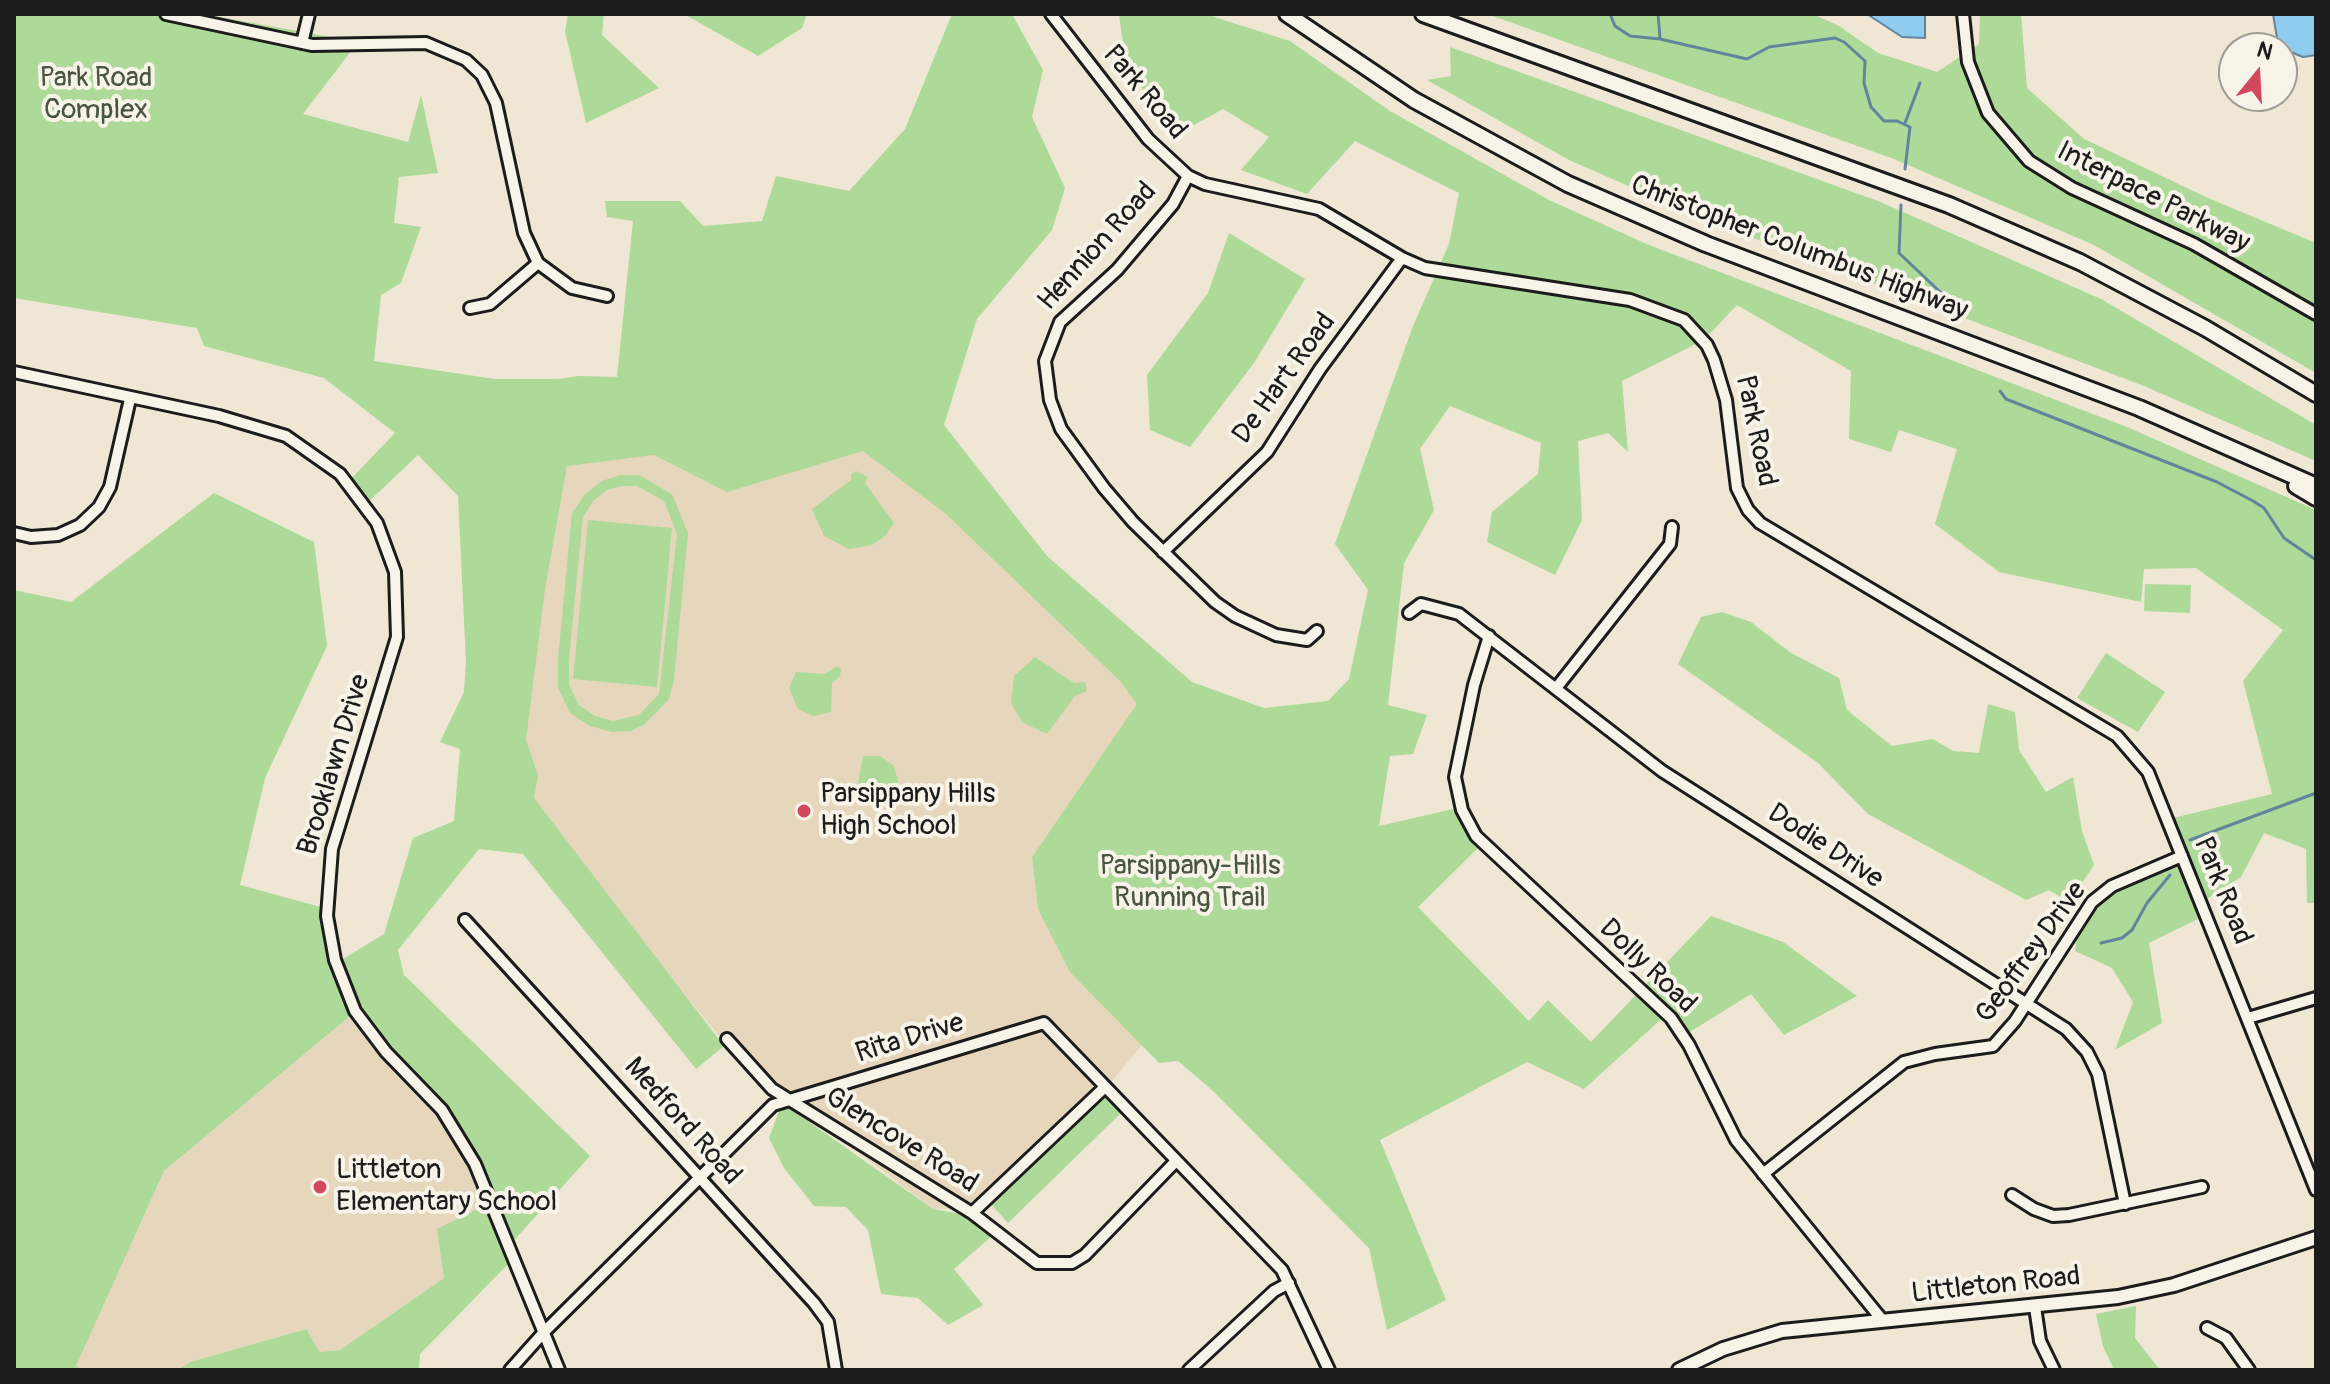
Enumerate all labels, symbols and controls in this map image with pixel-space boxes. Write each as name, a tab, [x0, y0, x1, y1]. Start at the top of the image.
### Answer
north arrow	[2218, 32, 2298, 112]
text: N	[2253, 35, 2276, 67]
street label: Park Road	[1095, 39, 1193, 147]
park label: Park Road Complex	[39, 62, 153, 128]
street label: Interpace Parkway	[2051, 135, 2255, 261]
street label: Christopher Columbus Highway	[1626, 169, 1972, 329]
street label: Hennion Road	[1032, 176, 1164, 318]
street label: De Hart Road	[1226, 307, 1344, 451]
street label: Park Road	[1727, 372, 1783, 490]
street label: Brooklawn Drive	[292, 671, 378, 859]
place label: Parsippany Hills High School	[820, 778, 995, 844]
street label: Dodie Drive	[1761, 797, 1889, 897]
marker: Parsippany Hills High School	[795, 802, 813, 820]
street label: Park Road	[2185, 832, 2259, 950]
park label: Parsippany-Hills Running Trail	[1099, 850, 1281, 916]
street label: Geoffrey Drive	[1969, 876, 2095, 1030]
street label: Dolly Road	[1591, 913, 1703, 1021]
street label: Rita Drive	[852, 1007, 968, 1071]
street label: Medford Road	[616, 1051, 748, 1193]
street label: Glencove Road	[818, 1081, 984, 1201]
place label: Littleton Elementary School	[336, 1154, 557, 1220]
marker: Littleton Elementary School	[311, 1178, 329, 1196]
street label: Littleton Road	[1910, 1260, 2082, 1312]

